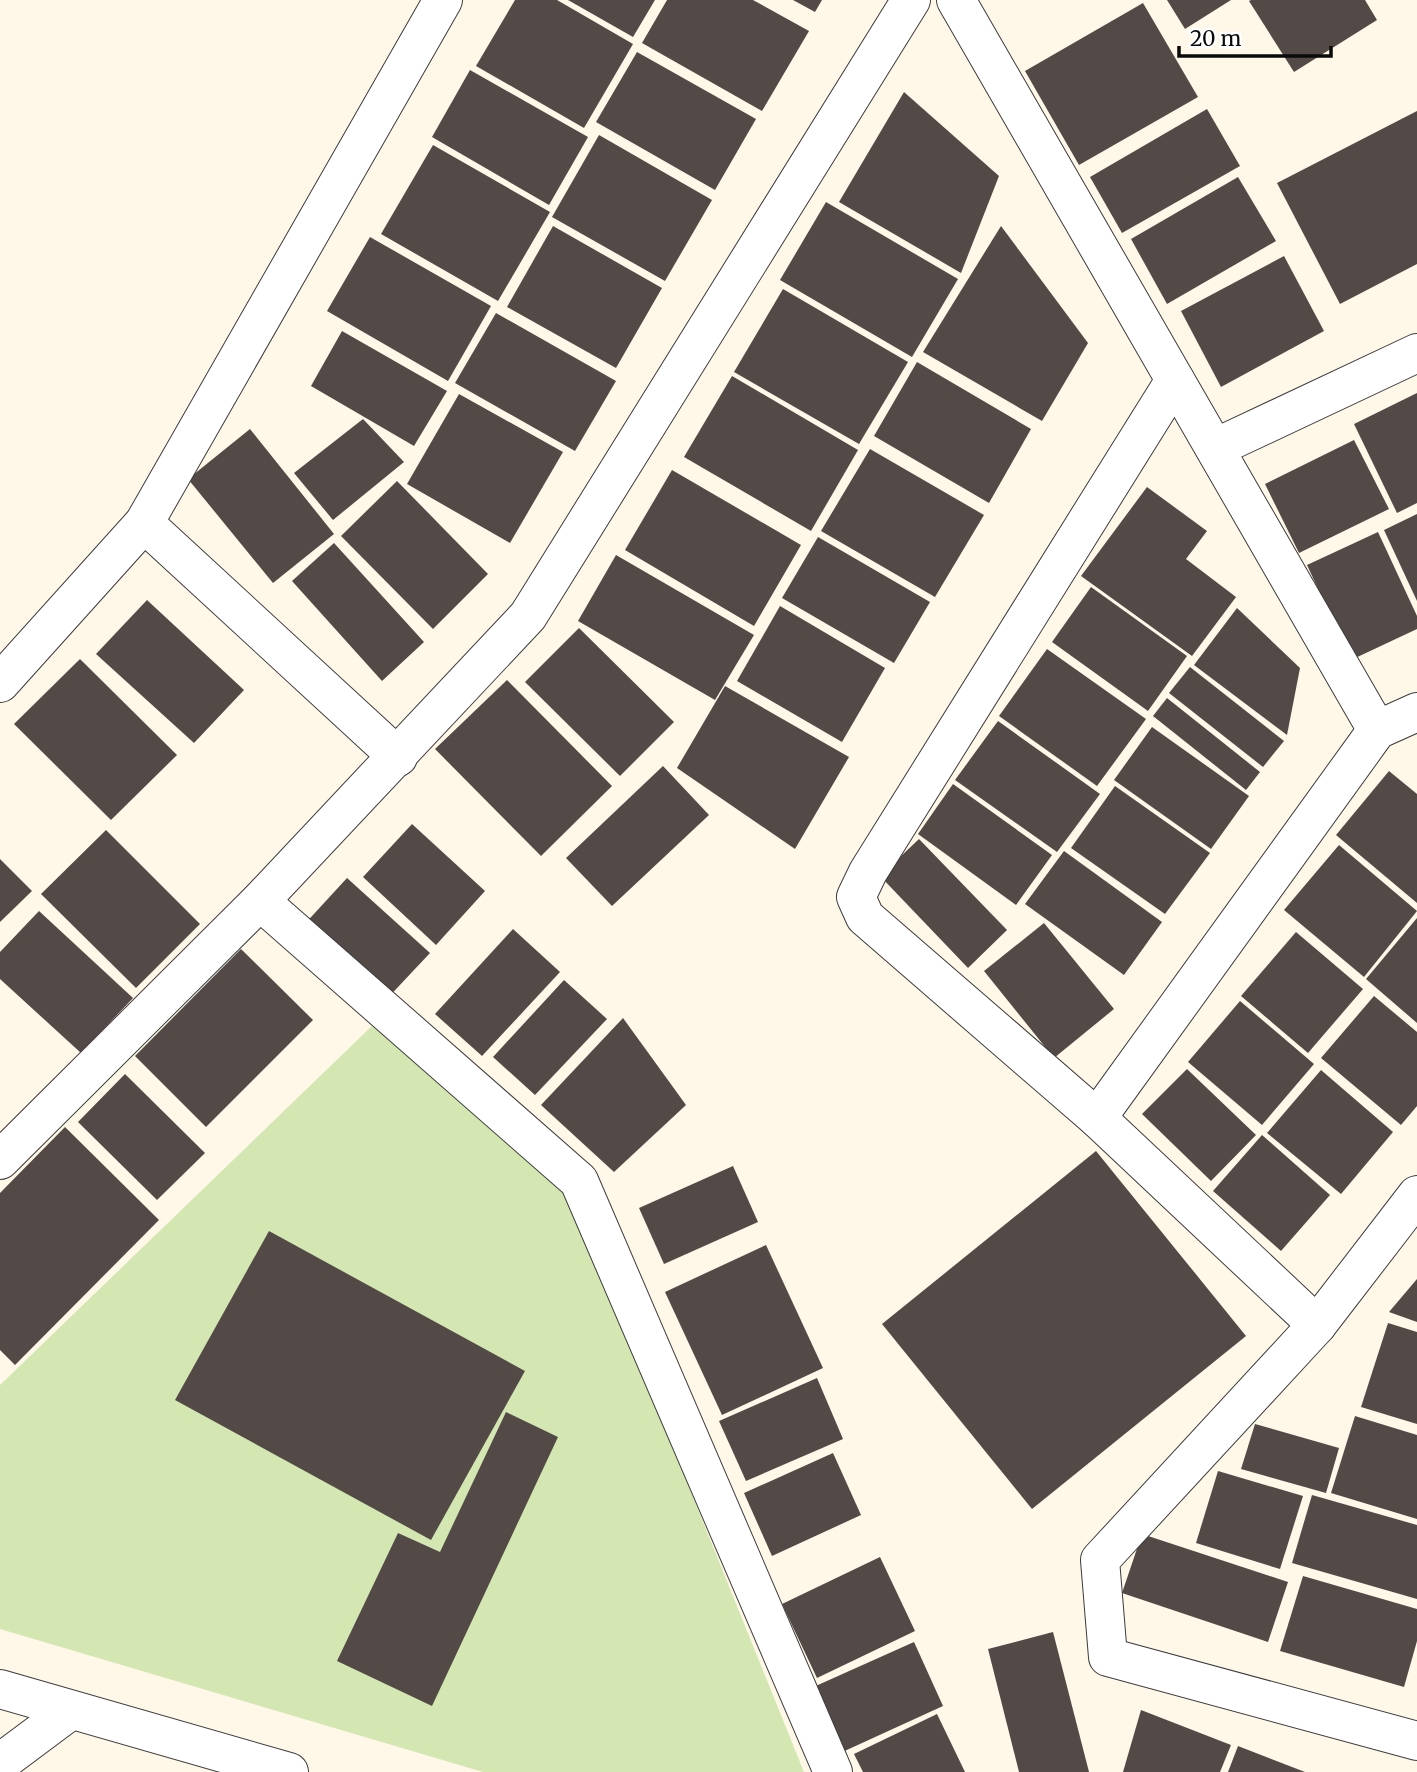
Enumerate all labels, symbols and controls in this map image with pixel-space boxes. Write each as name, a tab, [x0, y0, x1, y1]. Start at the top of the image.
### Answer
scale bar	[1179, 14, 1331, 58]
text: 20 m	[1190, 25, 1242, 52]

